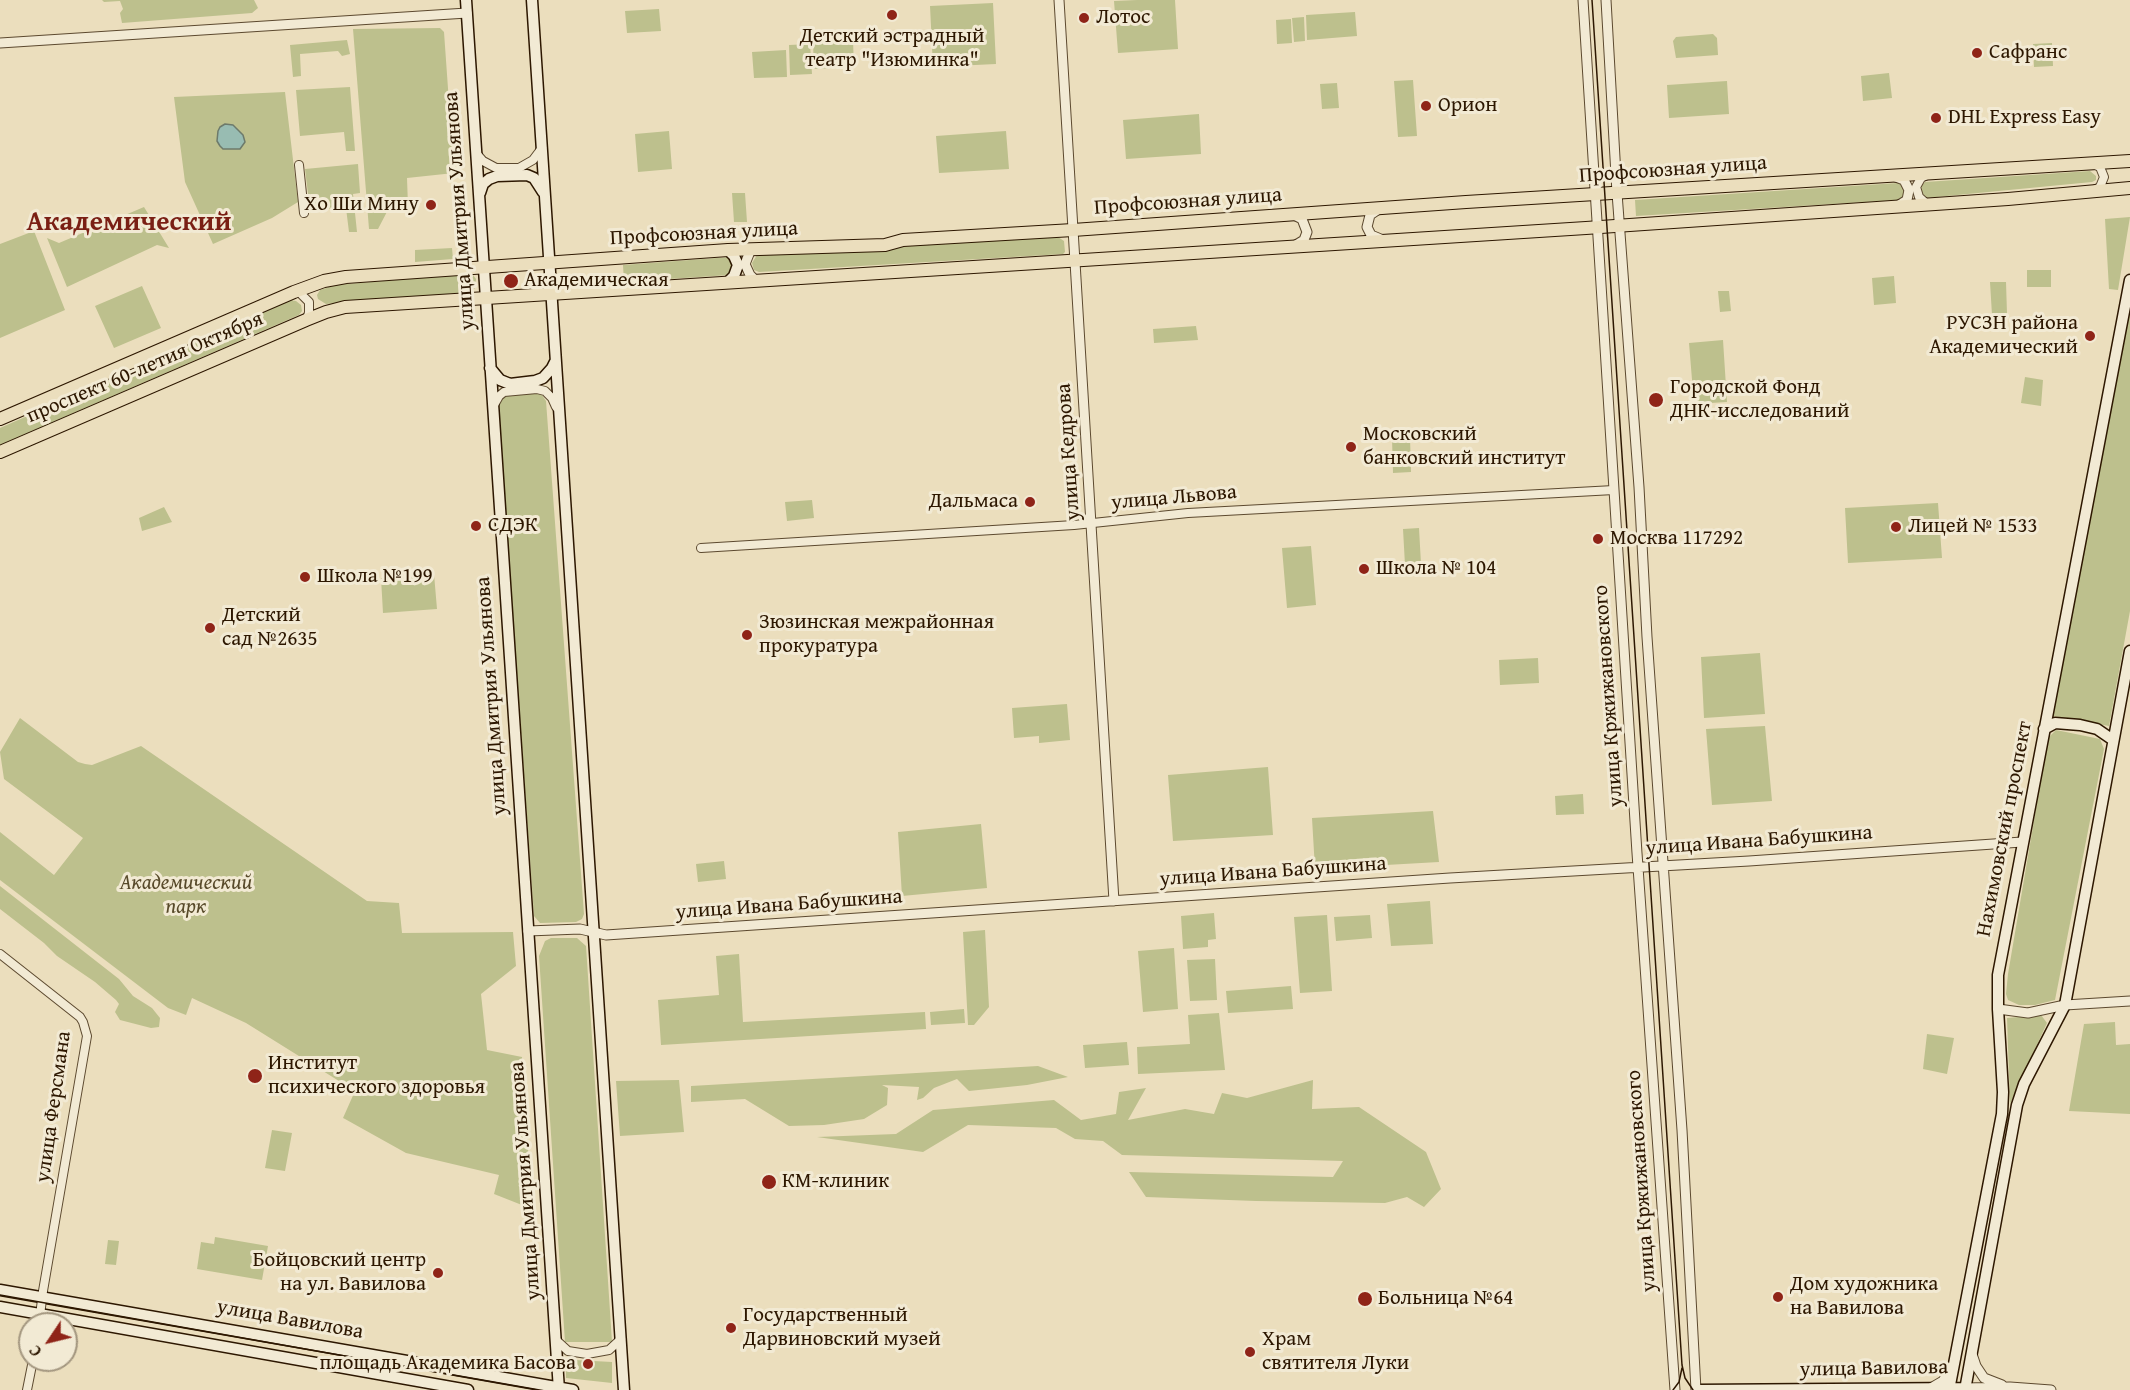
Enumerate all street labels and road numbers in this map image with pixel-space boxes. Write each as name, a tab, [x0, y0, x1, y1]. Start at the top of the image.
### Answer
street label: улица Дмитрия Ульянова	[439, 91, 481, 331]
street label: Профсоюзная улица	[1578, 151, 1768, 189]
street label: Профсоюзная улица	[1093, 183, 1283, 221]
street label: Профсоюзная улица	[609, 216, 799, 252]
street label: проспект 60-летия Октября	[23, 307, 267, 429]
street label: улица Кедрова	[1052, 382, 1086, 522]
street label: улица Львова	[1110, 480, 1238, 516]
street label: улица Дмитрия Ульянова	[471, 576, 513, 816]
street label: улица Кржижановского	[1589, 584, 1629, 808]
street label: Нахимовский проспект	[1972, 719, 2038, 939]
street label: улица Ивана Бабушкина	[1645, 820, 1873, 862]
street label: улица Ивана Бабушкина	[1159, 851, 1387, 893]
street label: улица Ивана Бабушкина	[675, 884, 903, 926]
street label: улица Ферсмана	[31, 1030, 77, 1184]
street label: улица Дмитрия Ульянова	[505, 1061, 547, 1301]
street label: улица Кржижановского	[1622, 1069, 1662, 1293]
street label: улица Вавилова	[215, 1295, 365, 1345]
street label: улица Вавилова	[1800, 1355, 1948, 1383]

